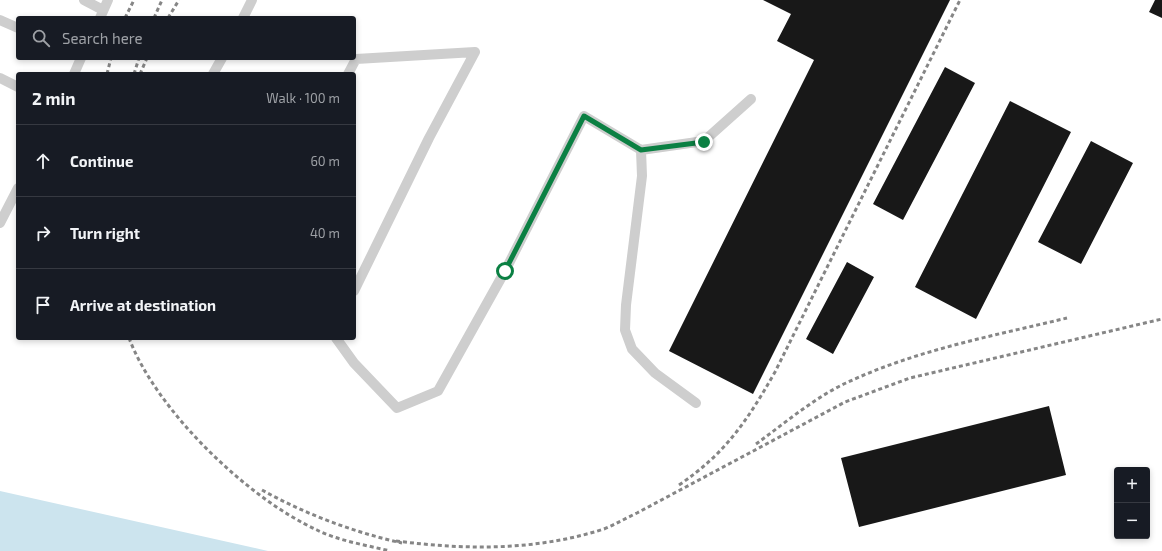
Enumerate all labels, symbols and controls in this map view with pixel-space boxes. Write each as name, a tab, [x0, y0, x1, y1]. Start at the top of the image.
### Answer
search box	[16, 16, 356, 60]
icon: search	[30, 27, 52, 49]
text: Search here	[62, 29, 143, 47]
text: 2 min	[32, 88, 75, 108]
text: Walk · 100 m	[266, 90, 340, 106]
route end	[695, 133, 713, 151]
icon: ahead	[32, 150, 54, 172]
text: Continue	[70, 152, 133, 170]
text: 60 m	[310, 153, 340, 169]
icon: right	[32, 222, 54, 244]
text: Turn right	[70, 224, 140, 242]
text: 40 m	[310, 225, 340, 241]
route start	[496, 262, 514, 280]
icon: arrive	[32, 294, 54, 316]
text: Arrive at destination	[70, 296, 216, 314]
map controls	[1114, 467, 1150, 539]
button: +	[1114, 467, 1150, 503]
button: −	[1114, 503, 1150, 539]

